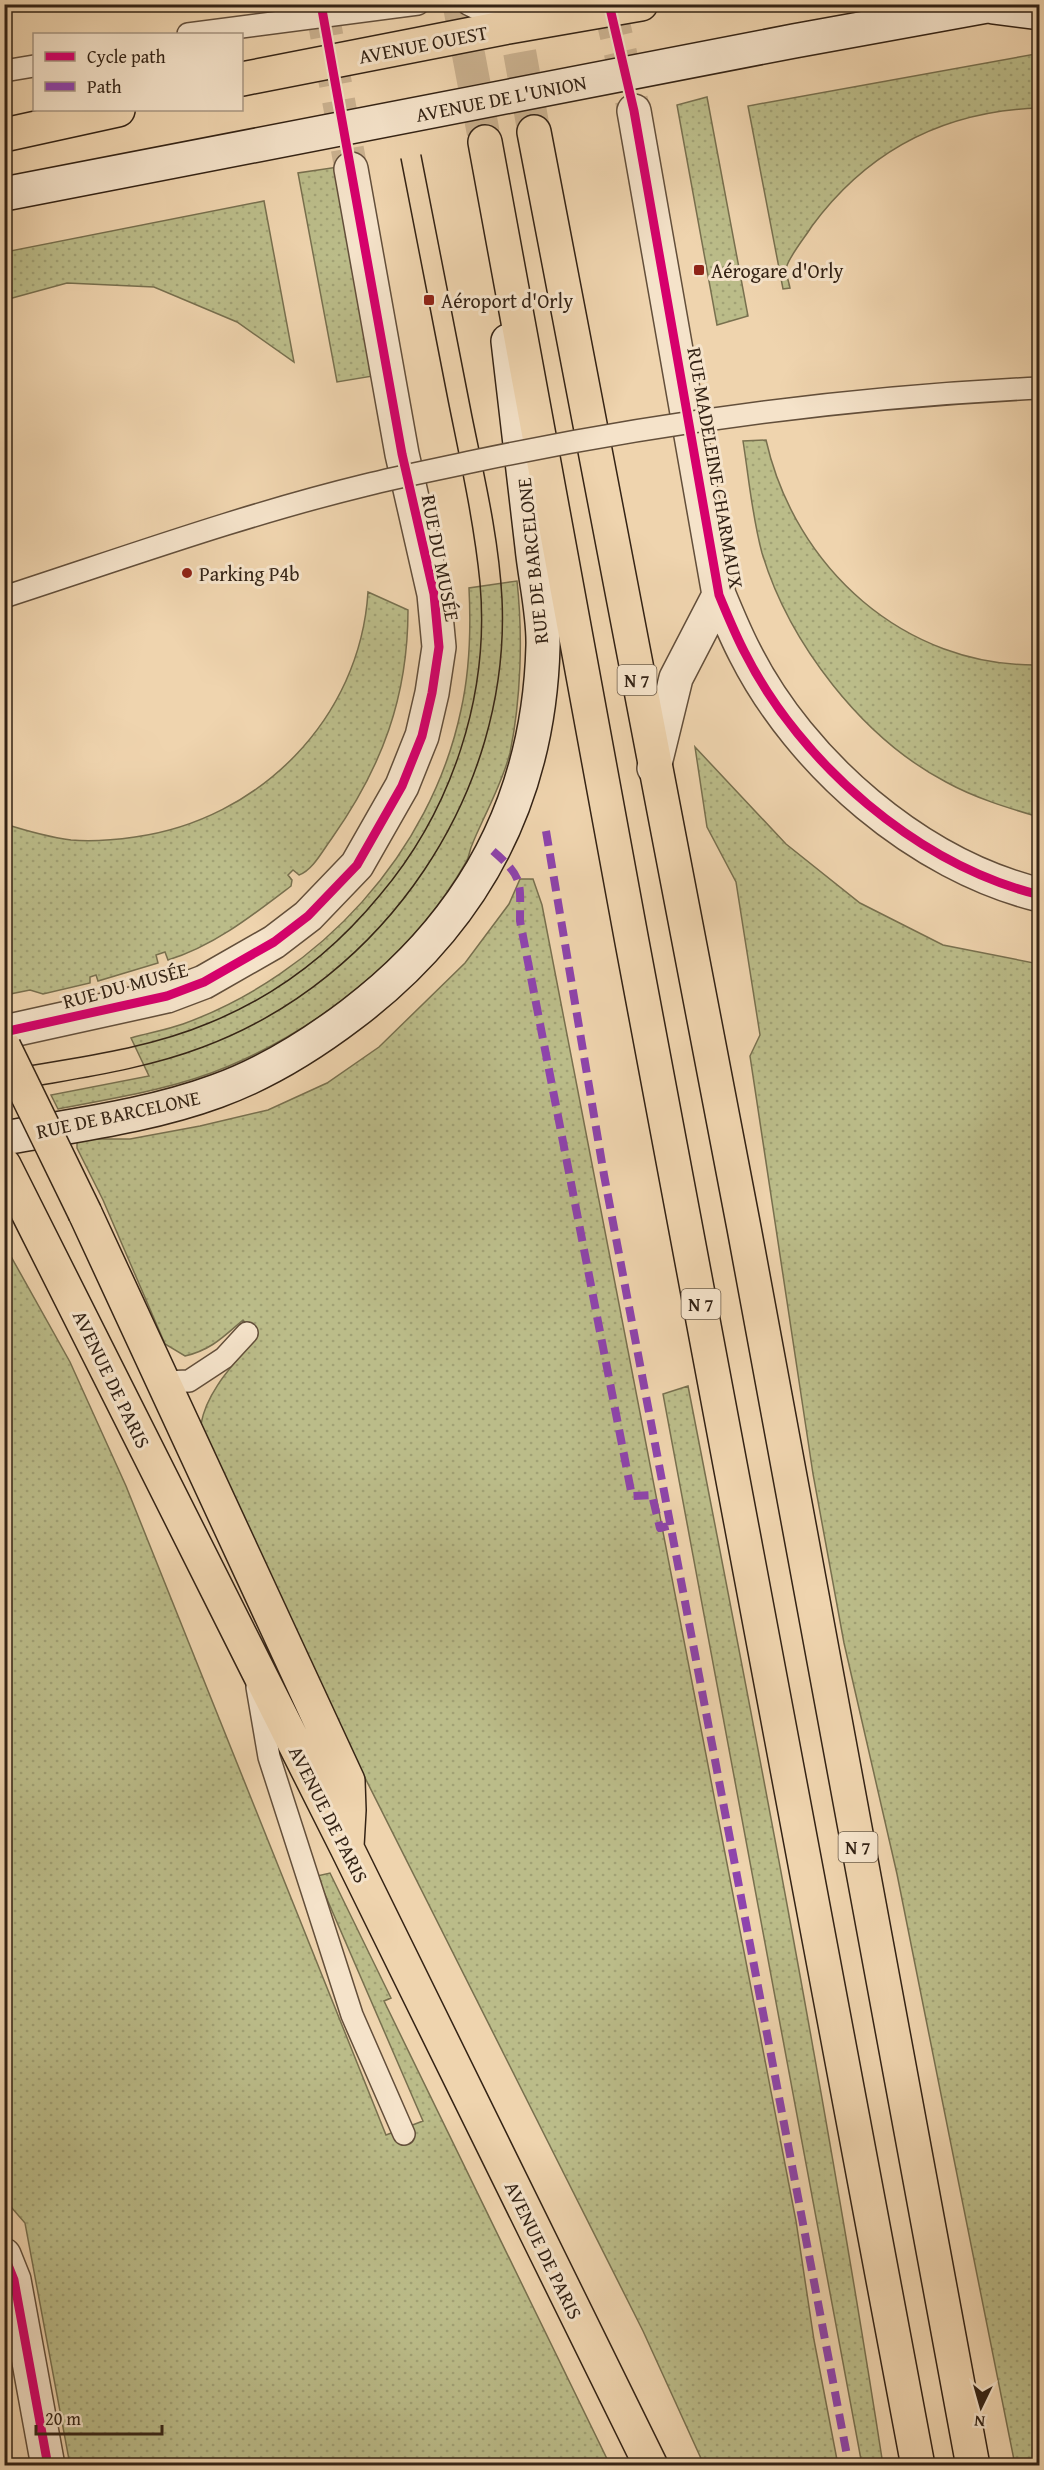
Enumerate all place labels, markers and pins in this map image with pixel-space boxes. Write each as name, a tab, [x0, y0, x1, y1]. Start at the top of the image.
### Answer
place label: Aérogare d'Orly	[711, 256, 844, 285]
marker: Aérogare d'Orly	[692, 263, 706, 277]
place label: Aéroport d'Orly	[441, 286, 573, 315]
marker: Aéroport d'Orly	[422, 293, 436, 307]
place label: Parking P4b	[199, 559, 300, 588]
marker: Parking P4b	[180, 566, 194, 580]

